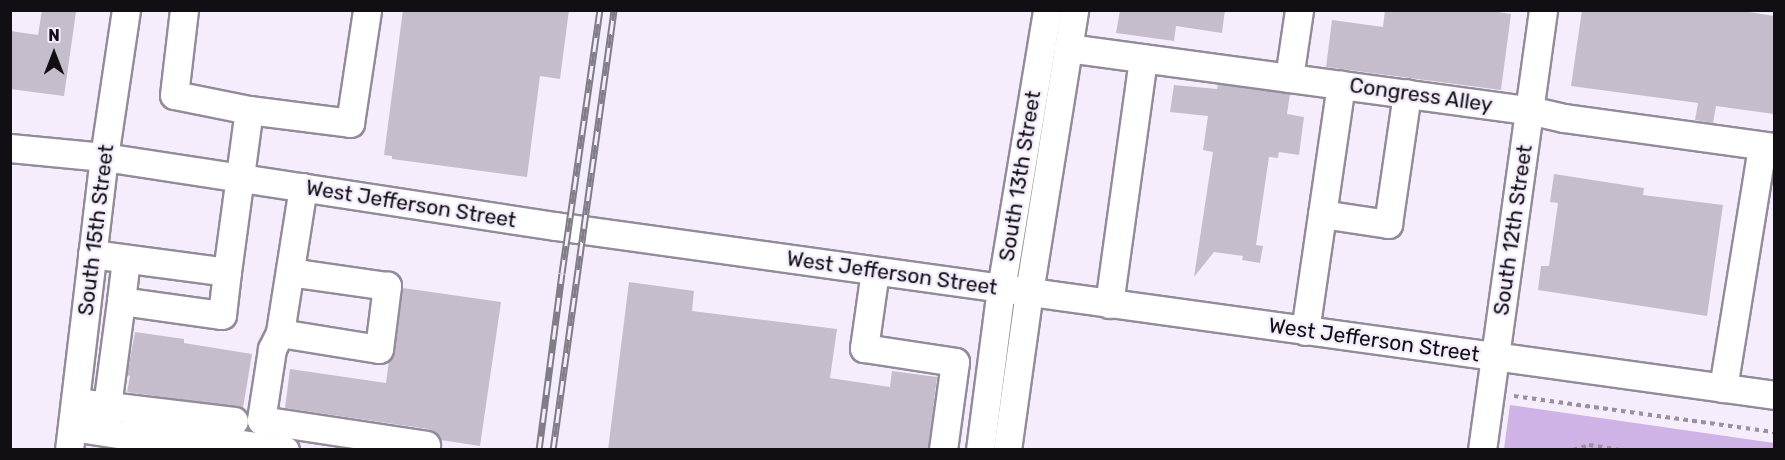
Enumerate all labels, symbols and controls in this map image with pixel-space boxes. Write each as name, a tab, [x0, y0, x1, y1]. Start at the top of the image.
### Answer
north arrow	[24, 24, 84, 84]
text: N	[48, 26, 60, 45]
street label: Congress Alley	[1348, 72, 1494, 118]
street label: South 13th Street	[994, 89, 1046, 263]
street label: South 15th Street	[73, 143, 119, 317]
street label: South 12th Street	[1489, 143, 1537, 317]
street label: West Jefferson Street	[304, 175, 518, 233]
street label: West Jefferson Street	[785, 246, 999, 300]
street label: West Jefferson Street	[1267, 313, 1481, 367]

